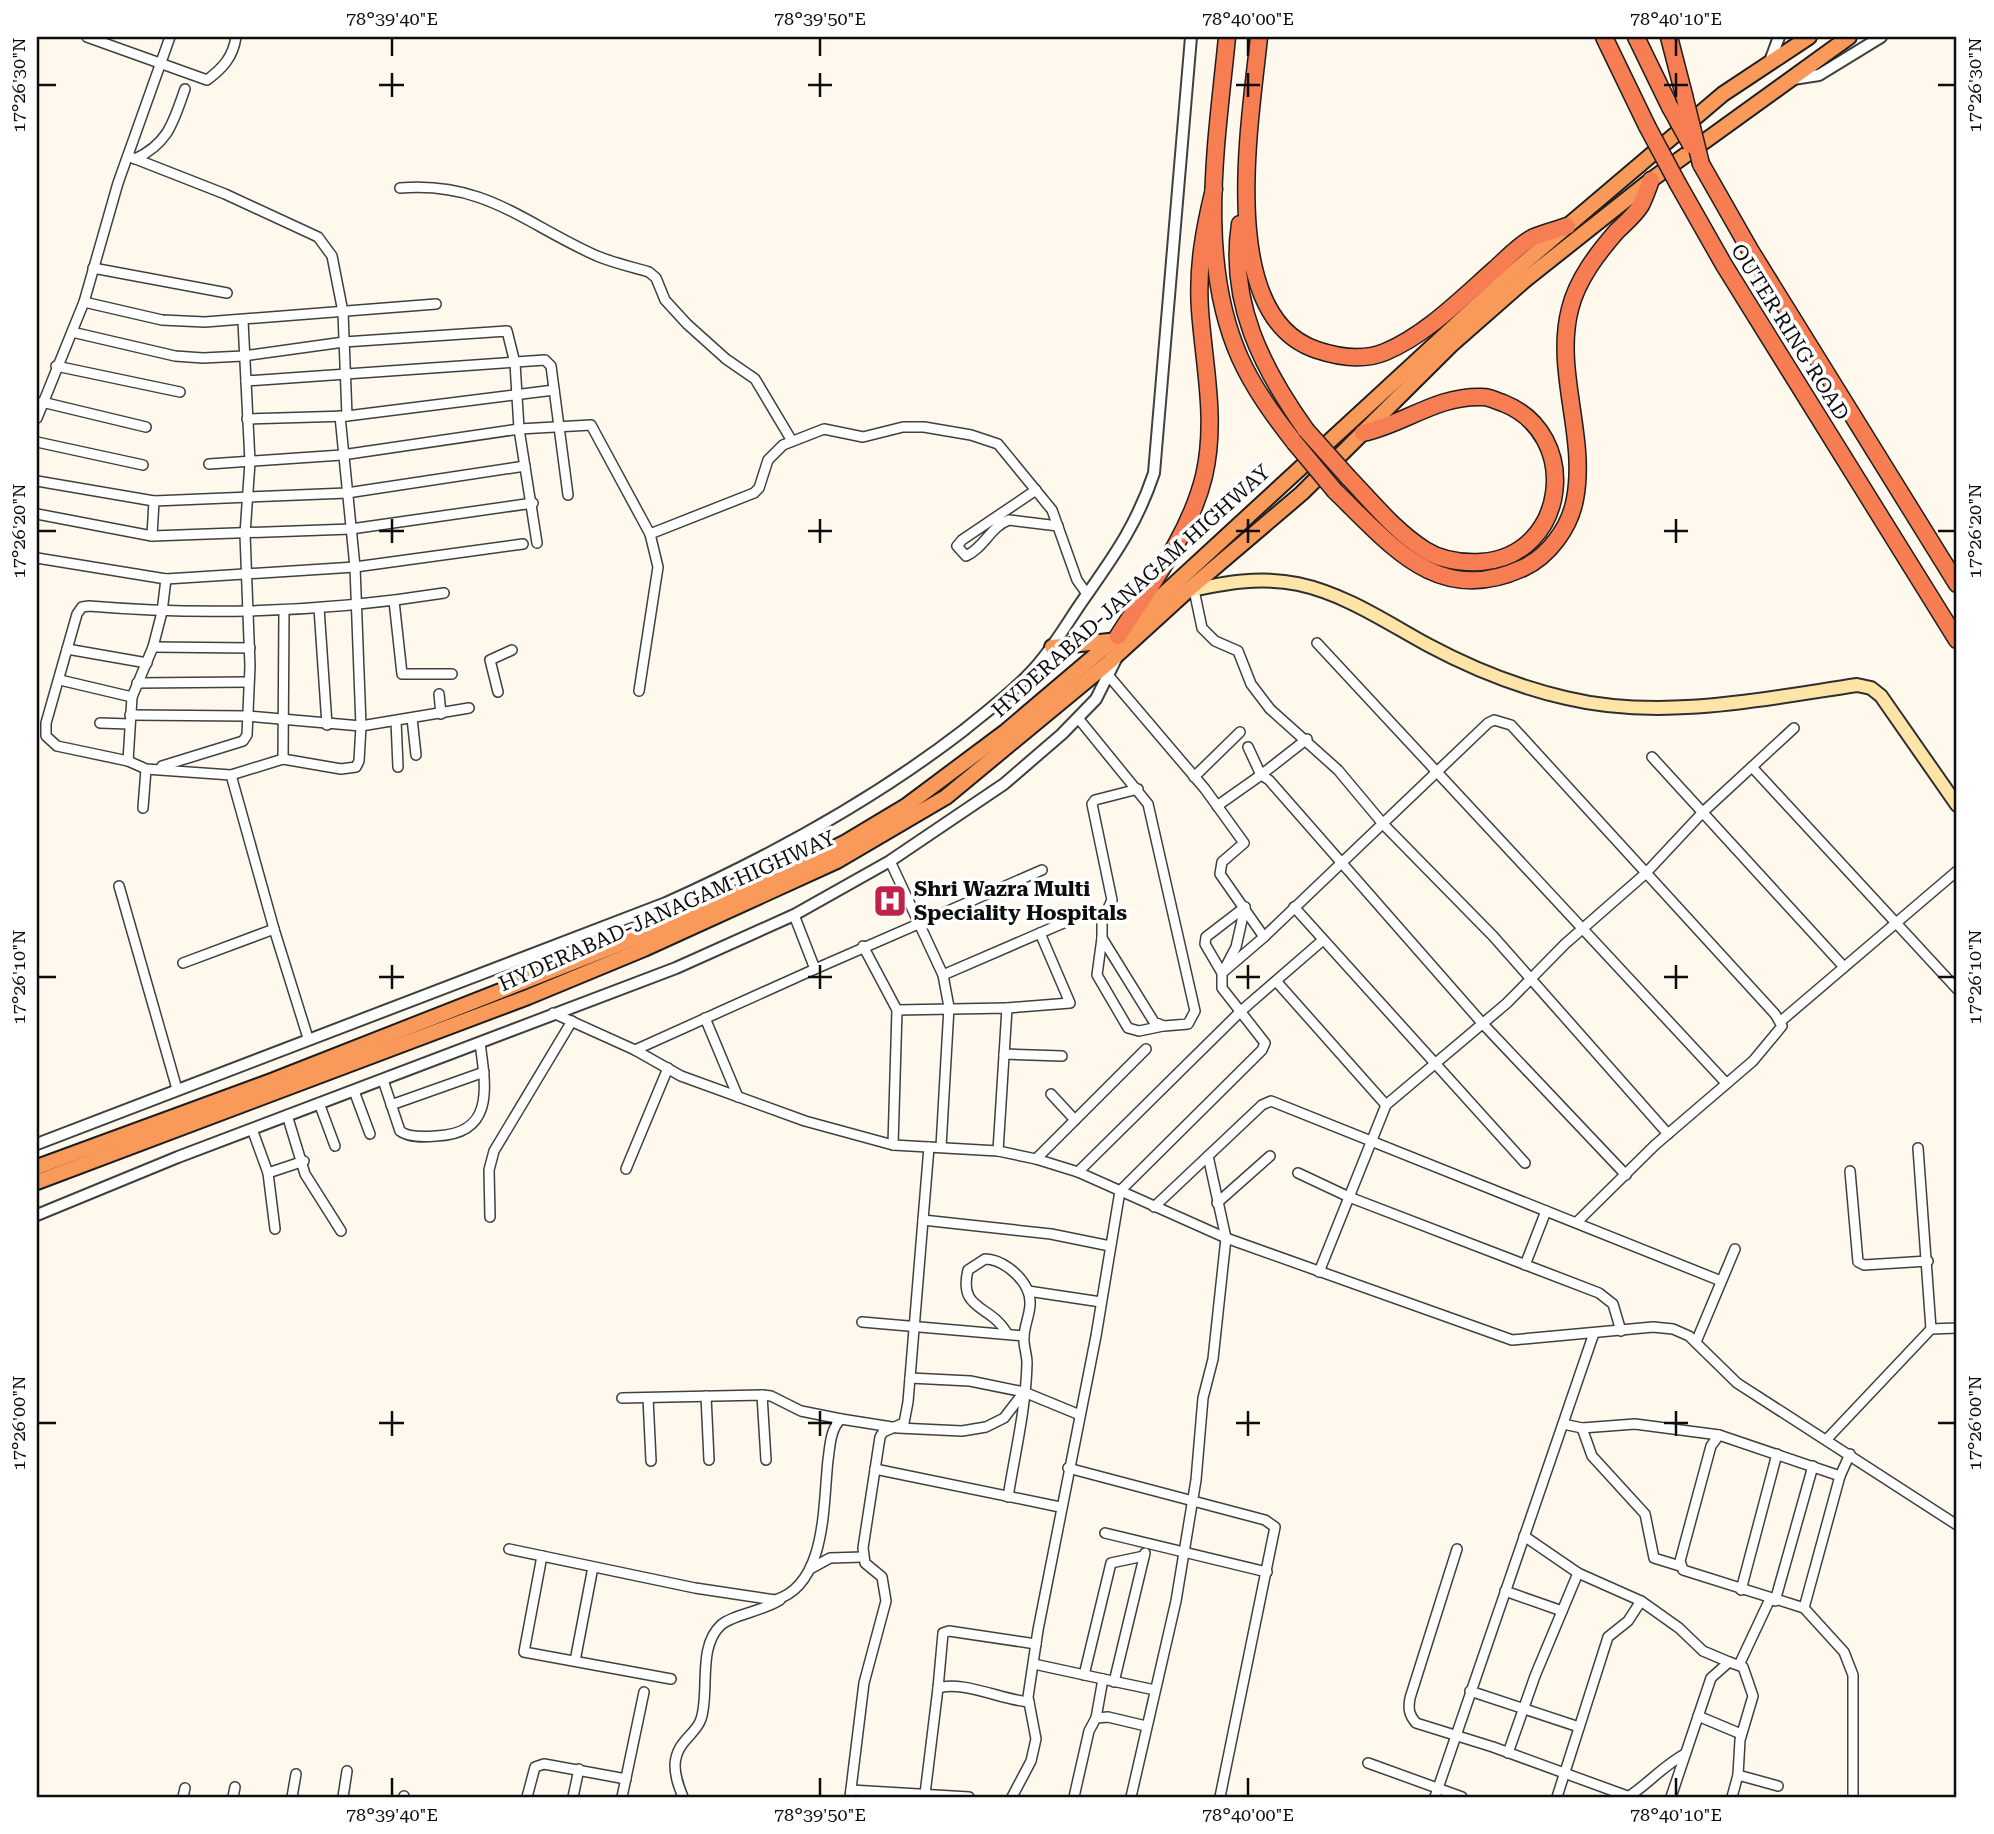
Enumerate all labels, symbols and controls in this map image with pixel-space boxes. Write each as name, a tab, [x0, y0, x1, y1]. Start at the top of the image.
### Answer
text: 78°39'40"E	[346, 8, 438, 29]
text: 78°39'50"E	[774, 8, 866, 29]
text: 78°40'00"E	[1202, 8, 1294, 29]
text: 78°40'10"E	[1630, 8, 1722, 29]
text: 17°26'30"N	[8, 38, 29, 132]
text: 17°26'30"N	[1964, 38, 1985, 132]
street label: OUTER RING ROAD	[1726, 239, 1854, 425]
street label: HYDERABAD-JANAGAM HIGHWAY	[987, 459, 1275, 722]
text: 17°26'20"N	[8, 484, 29, 578]
text: 17°26'20"N	[1964, 484, 1985, 578]
street label: HYDERABAD-JANAGAM HIGHWAY	[495, 825, 840, 996]
place label: Shri Wazra Multi Speciality Hospitals	[914, 877, 1127, 925]
hospital icon: Shri Wazra Multi Speciality Hospitals	[871, 882, 909, 920]
text: 17°26'10"N	[8, 930, 29, 1024]
text: 17°26'10"N	[1964, 930, 1985, 1024]
text: 17°26'00"N	[8, 1376, 29, 1470]
text: 17°26'00"N	[1964, 1376, 1985, 1470]
text: 78°39'40"E	[346, 1804, 438, 1825]
text: 78°39'50"E	[774, 1804, 866, 1825]
text: 78°40'00"E	[1202, 1804, 1294, 1825]
text: 78°40'10"E	[1630, 1804, 1722, 1825]

